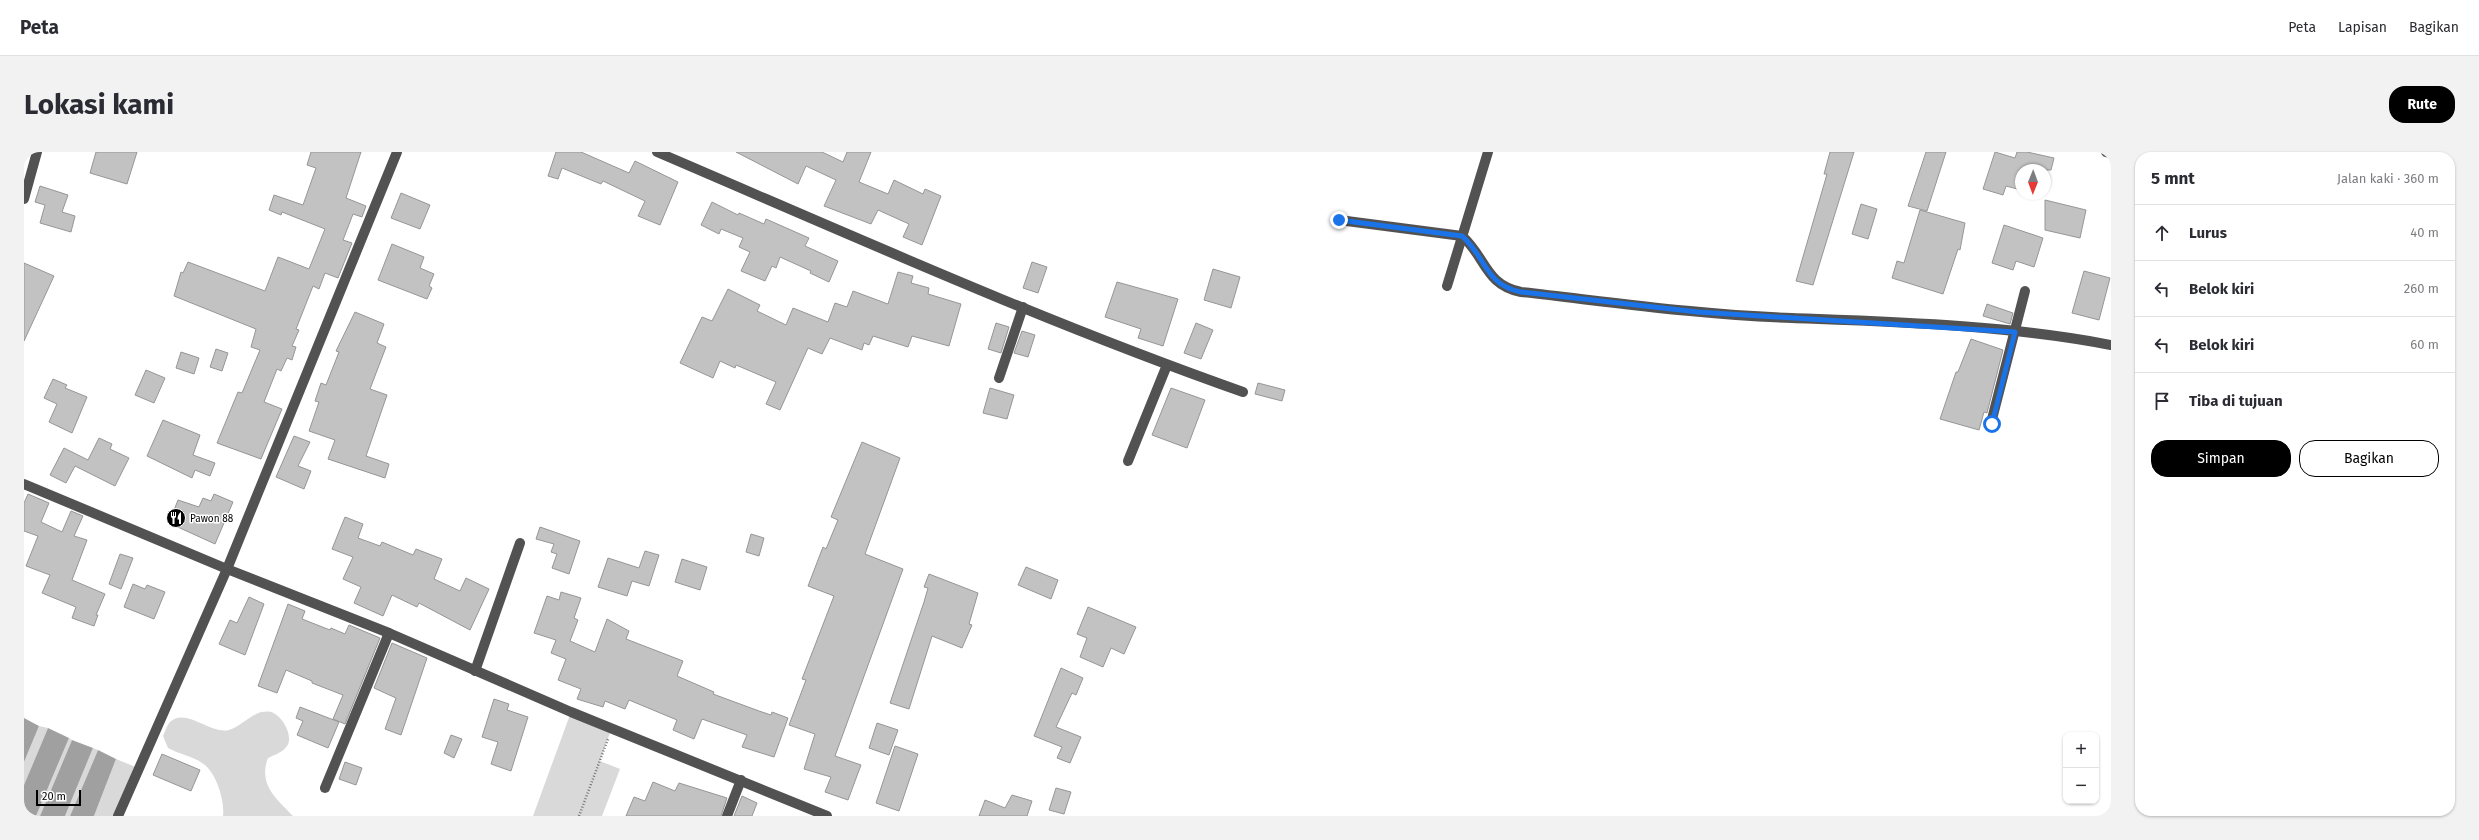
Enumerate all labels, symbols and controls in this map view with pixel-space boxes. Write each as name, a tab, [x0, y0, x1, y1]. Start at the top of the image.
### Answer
text: Peta	[20, 16, 59, 39]
text: Peta	[2288, 19, 2316, 36]
text: Lapisan	[2338, 19, 2387, 36]
text: Bagikan	[2409, 19, 2459, 36]
button: Rute	[2389, 86, 2455, 123]
text: Lokasi kami	[24, 88, 174, 121]
north arrow	[2015, 164, 2051, 200]
text: 5 mnt	[2151, 168, 2195, 189]
text: Jalan kaki · 360 m	[2337, 171, 2439, 186]
route end	[1330, 211, 1348, 229]
icon: ahead	[2151, 222, 2173, 244]
text: Lurus	[2189, 224, 2227, 242]
text: 40 m	[2410, 225, 2439, 240]
icon: left	[2151, 278, 2173, 300]
text: Belok kiri	[2189, 280, 2254, 298]
text: 260 m	[2404, 281, 2439, 296]
icon: left	[2151, 334, 2173, 356]
text: Belok kiri	[2189, 336, 2254, 354]
text: 60 m	[2410, 337, 2439, 352]
icon: arrive	[2151, 390, 2173, 412]
text: Tiba di tujuan	[2189, 392, 2283, 410]
route start	[1983, 415, 2001, 433]
button: Simpan	[2151, 440, 2291, 477]
button: Bagikan	[2299, 440, 2439, 477]
restaurant icon: Pawon 88	[165, 507, 187, 529]
place label: Pawon 88	[190, 513, 234, 525]
map controls	[2063, 732, 2099, 804]
button: +	[2063, 732, 2099, 768]
button: −	[2063, 768, 2099, 804]
scale bar	[36, 788, 81, 807]
text: 20 m	[42, 790, 66, 803]

